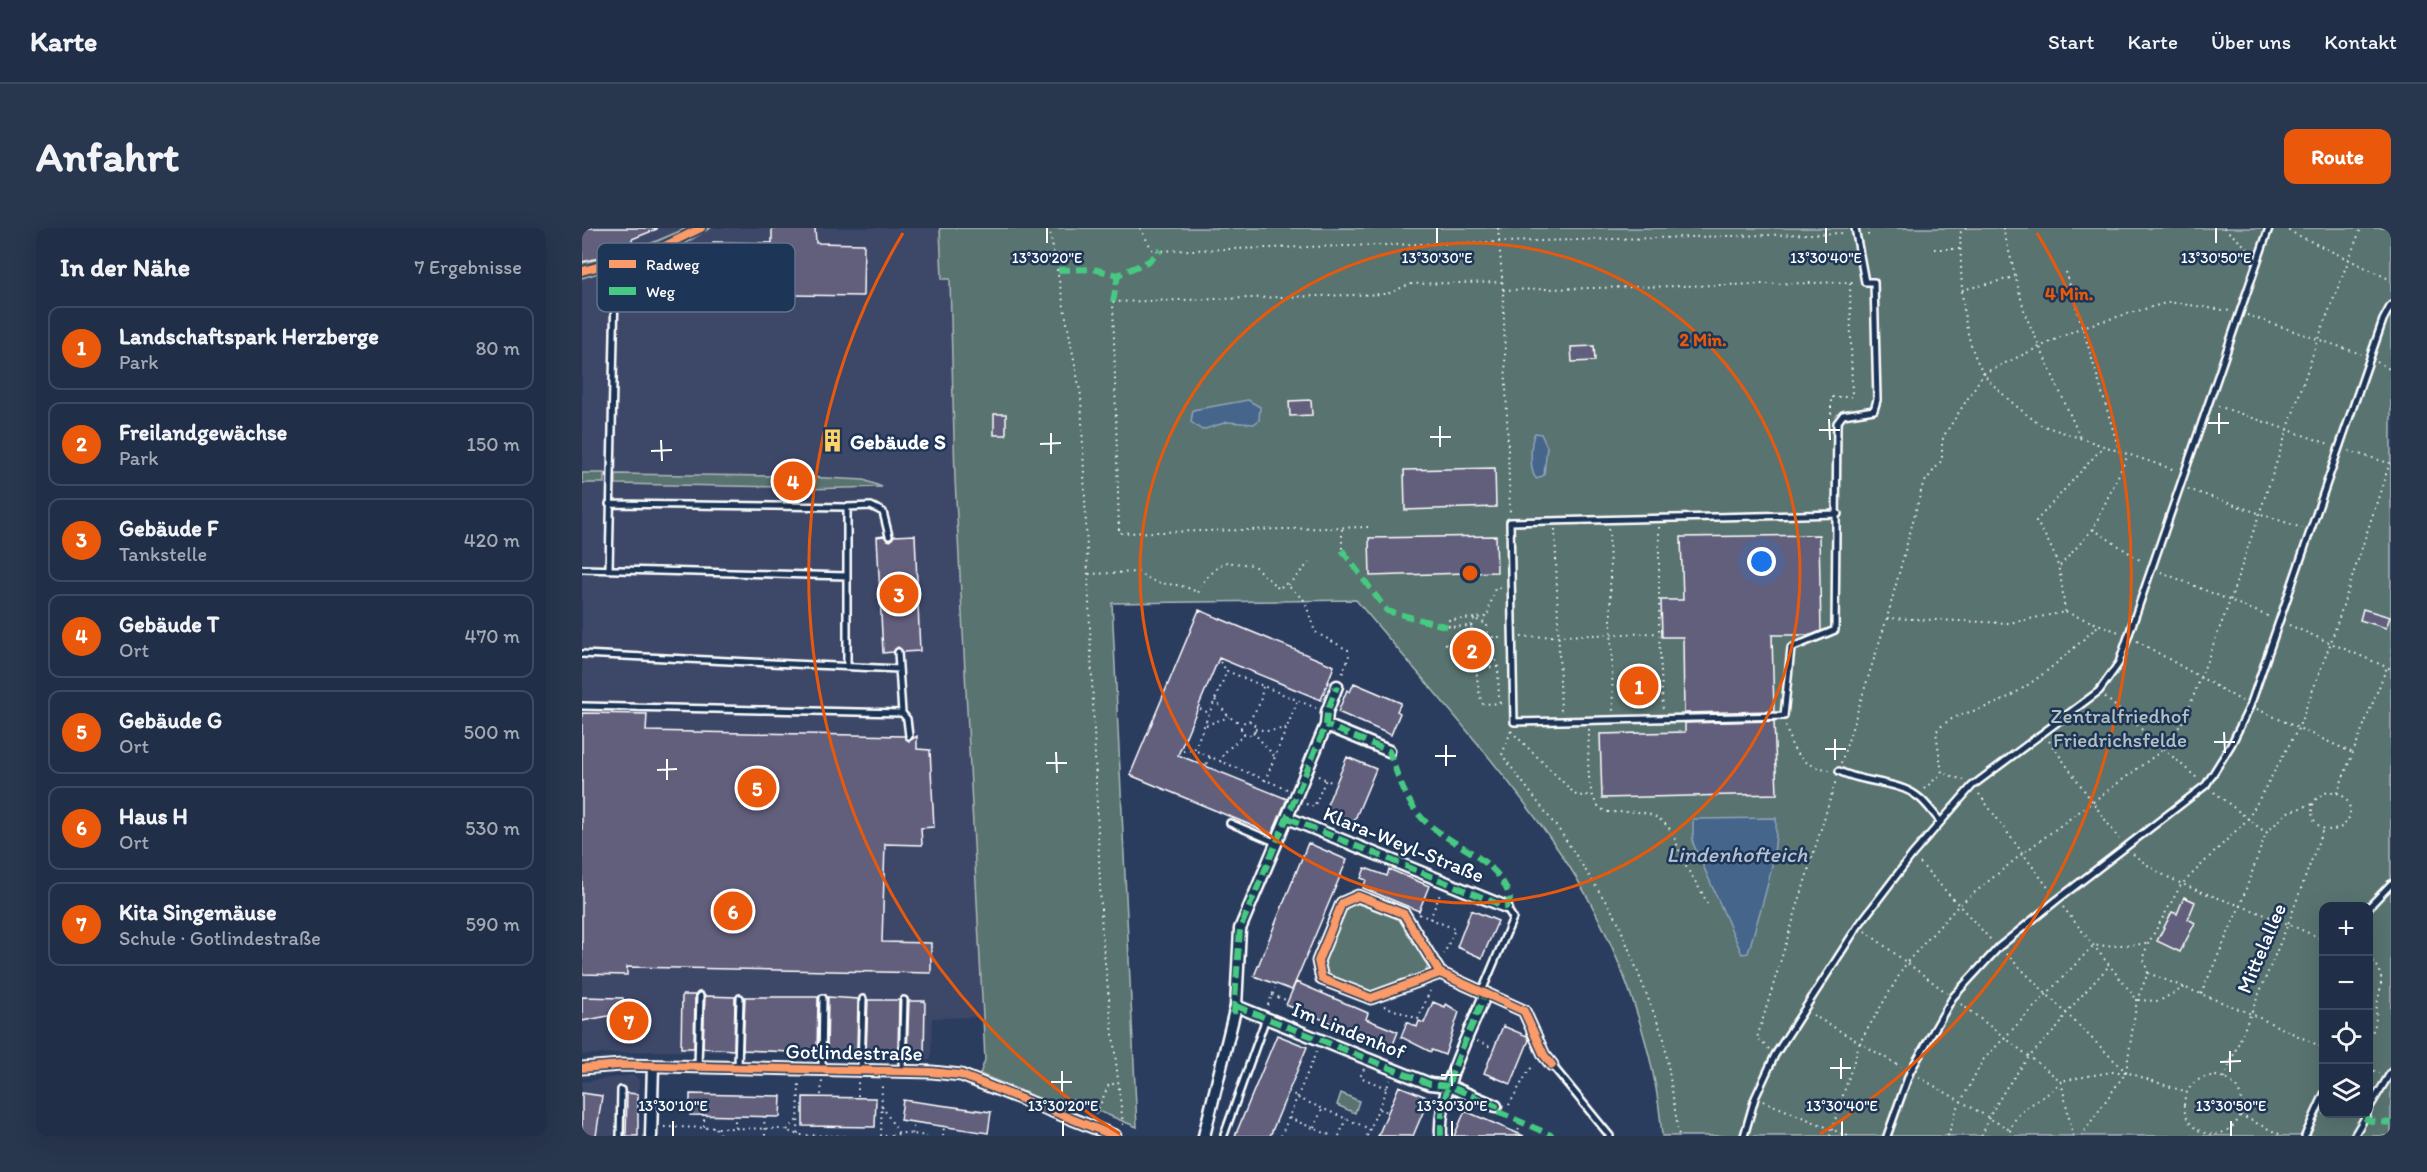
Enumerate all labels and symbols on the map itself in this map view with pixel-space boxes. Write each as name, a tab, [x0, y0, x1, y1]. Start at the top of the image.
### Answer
legend	[597, 243, 795, 312]
text: 13°30'20"E	[1012, 249, 1082, 267]
text: 13°30'30"E	[1402, 249, 1472, 267]
text: 13°30'40"E	[1790, 249, 1862, 267]
text: 13°30'50"E	[2181, 249, 2251, 267]
text: Radweg	[646, 255, 700, 274]
text: Weg	[646, 282, 676, 301]
text: 4 Min.	[2045, 283, 2093, 305]
text: 2 Min.	[1680, 329, 1726, 351]
building icon: Gebäude S	[819, 428, 845, 454]
place label: Gebäude S	[850, 429, 946, 454]
pin: 4	[774, 458, 812, 504]
your location	[1747, 547, 1776, 576]
centre of rings	[1460, 563, 1480, 583]
pin: 3	[880, 572, 918, 616]
pin: 2	[1452, 628, 1492, 672]
pin: 1	[1620, 664, 1658, 708]
park label: Zentralfriedhof Friedrichsfelde	[2051, 703, 2189, 752]
pin: 5	[738, 766, 777, 810]
street label: Klara-Weyl-Straße	[1320, 800, 1488, 888]
water label: Lindenhofteich	[1667, 841, 1808, 868]
pin: 6	[714, 888, 752, 934]
street label: Mittelallee	[2231, 899, 2291, 997]
street label: Im Lindenhof	[1289, 996, 1409, 1064]
pin: 7	[610, 998, 648, 1044]
street label: Gotlindestraße	[785, 1038, 923, 1066]
text: 13°30'10"E	[638, 1097, 708, 1115]
text: 13°30'20"E	[1028, 1097, 1098, 1115]
text: 13°30'30"E	[1417, 1097, 1487, 1115]
text: 13°30'40"E	[1806, 1097, 1878, 1115]
text: 13°30'50"E	[2196, 1097, 2266, 1115]

